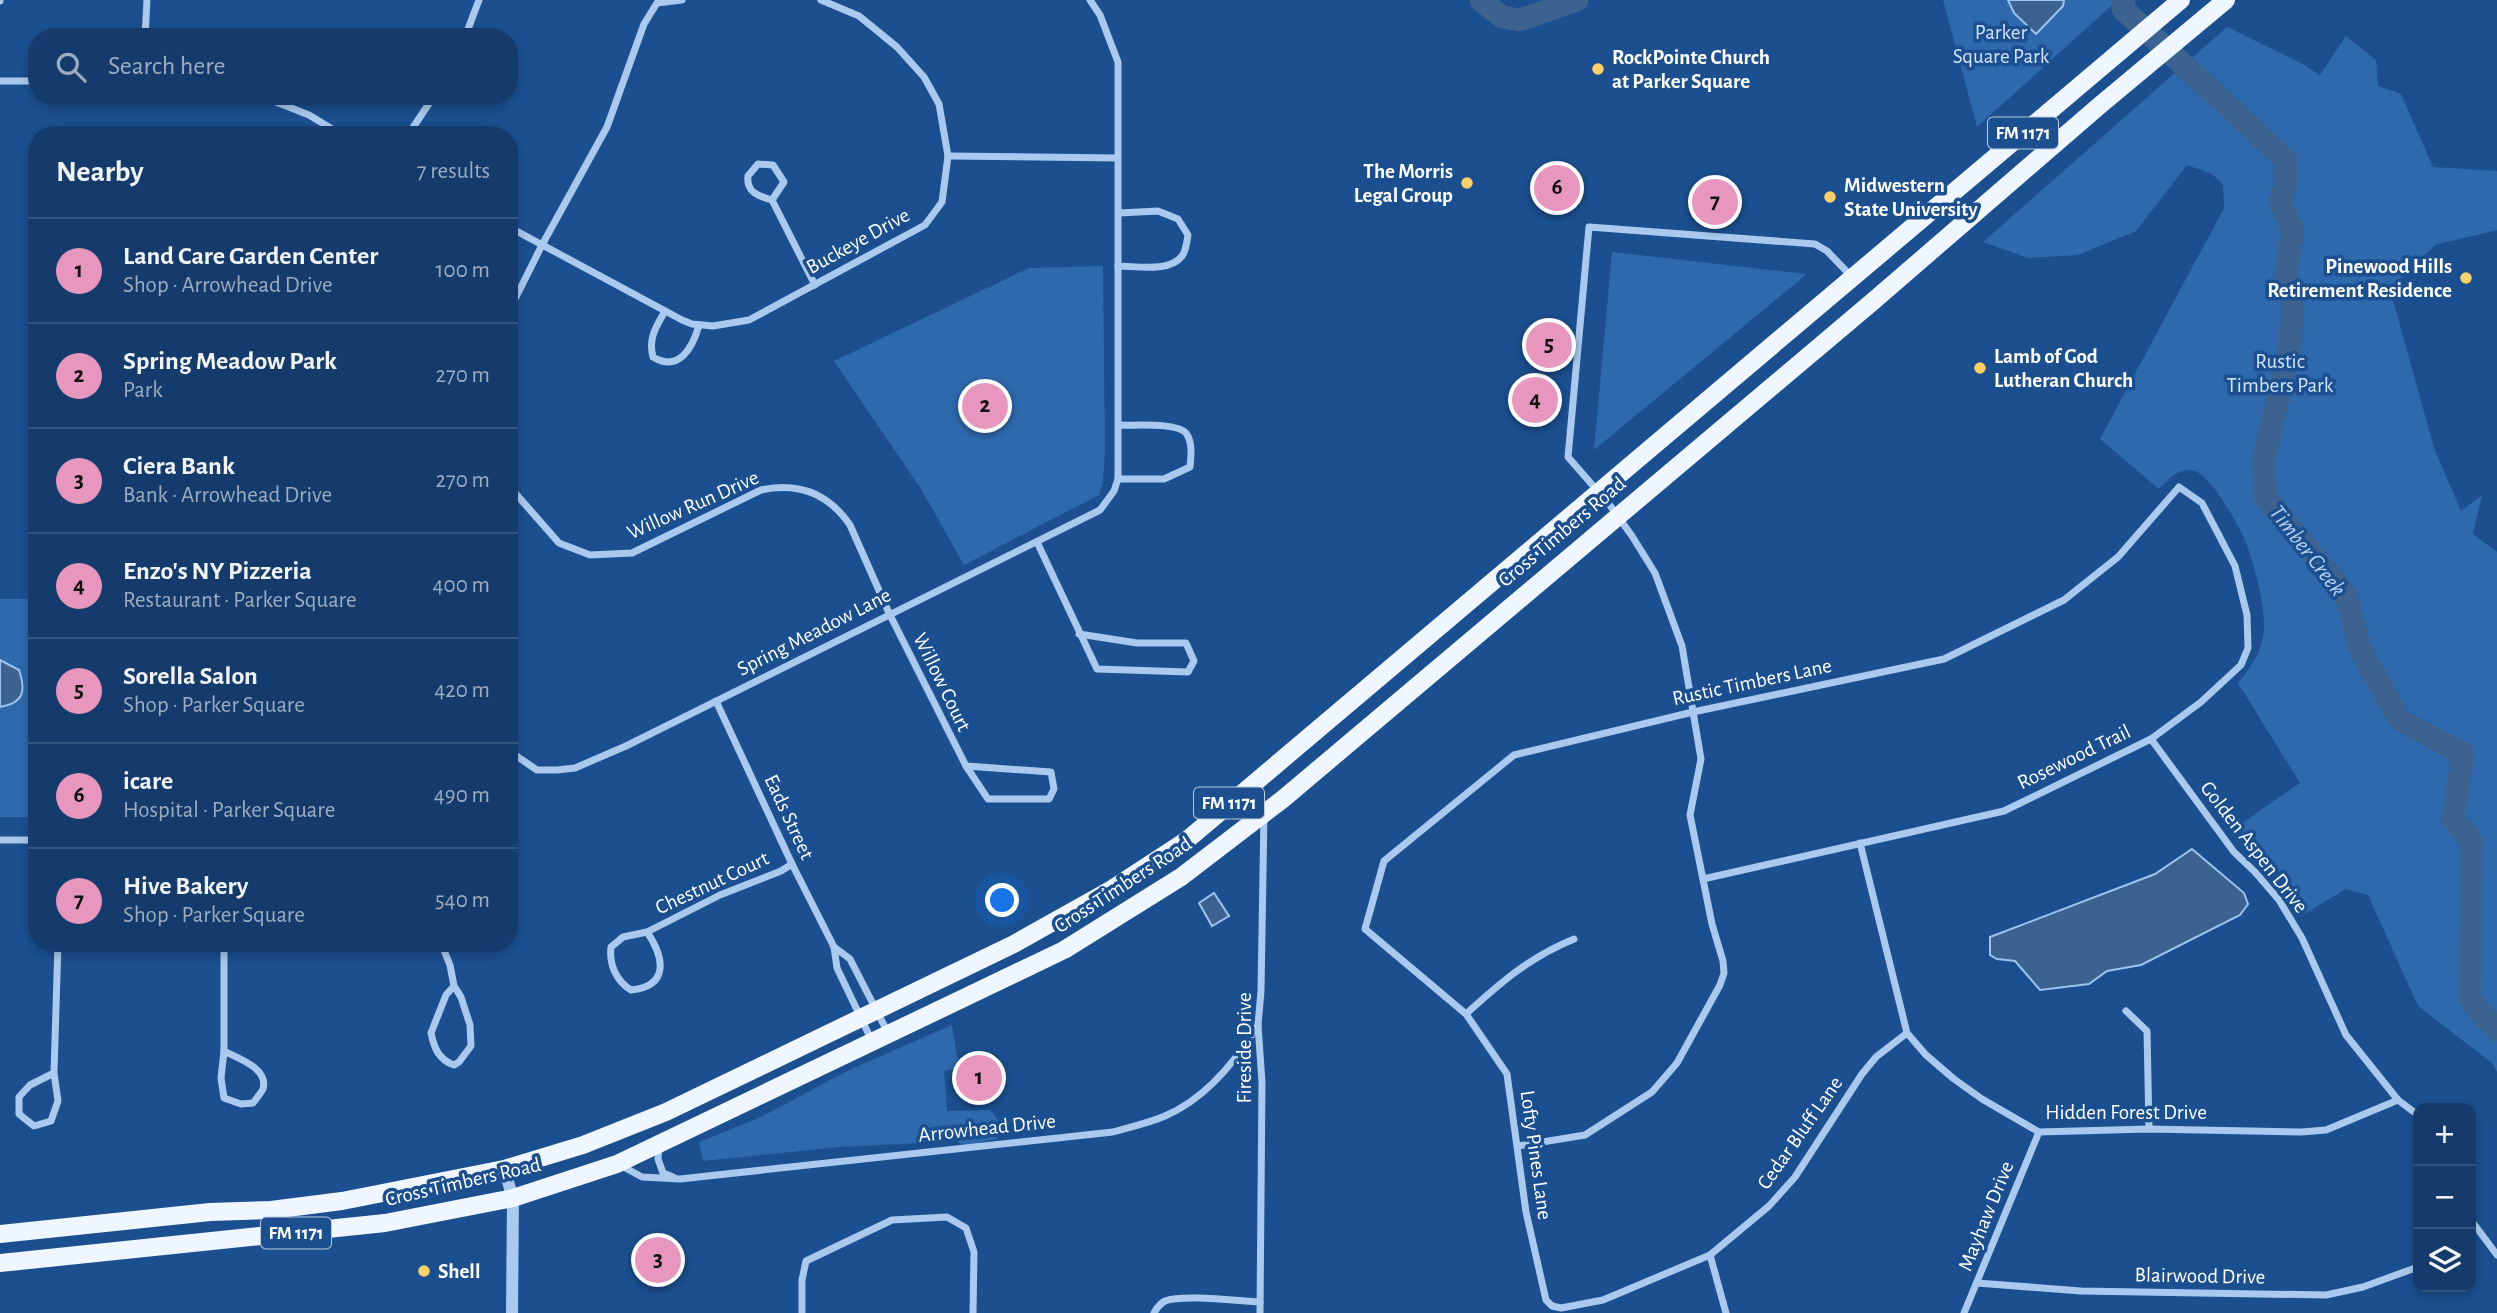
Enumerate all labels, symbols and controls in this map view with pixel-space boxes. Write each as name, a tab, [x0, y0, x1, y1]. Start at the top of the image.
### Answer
park label: Parker Square Park	[1953, 22, 2050, 67]
search box	[28, 28, 518, 105]
place label: RockPointe Church at Parker Square	[1612, 47, 1770, 92]
icon: search	[52, 48, 90, 86]
text: Search here	[108, 53, 226, 79]
marker: RockPointe Church at Parker Square	[1590, 61, 1606, 77]
road number: FM 1171	[1988, 118, 2058, 148]
text: Nearby	[56, 157, 144, 187]
text: 7 results	[417, 160, 490, 183]
place label: The Morris Legal Group	[1354, 161, 1453, 206]
pin: 6	[1534, 162, 1580, 214]
marker: The Morris Legal Group	[1459, 175, 1475, 191]
place label: Midwestern State University	[1844, 175, 1978, 220]
pin: 7	[1692, 176, 1738, 228]
marker: Midwestern State University	[1822, 189, 1838, 205]
street label: Buckeye Drive	[803, 204, 913, 278]
text: Land Care Garden Center	[123, 243, 378, 269]
place label: Pinewood Hills Retirement Residence	[2267, 256, 2452, 301]
text: 1	[75, 259, 83, 282]
text: 100 m	[436, 259, 490, 282]
marker: Pinewood Hills Retirement Residence	[2458, 270, 2474, 286]
text: Shop · Arrowhead Drive	[123, 274, 333, 297]
pin: 5	[1526, 319, 1572, 371]
place label: Lamb of God Lutheran Church	[1994, 346, 2133, 391]
text: Spring Meadow Park	[123, 348, 337, 374]
park label: Rustic Timbers Park	[2227, 351, 2334, 396]
marker: Lamb of God Lutheran Church	[1972, 360, 1988, 376]
text: 2	[74, 364, 84, 387]
text: 270 m	[436, 364, 490, 387]
pin: 4	[1512, 374, 1558, 426]
text: Park	[123, 379, 163, 402]
pin: 2	[962, 380, 1008, 432]
text: Ciera Bank	[123, 453, 235, 479]
street label: Willow Run Drive	[624, 467, 762, 543]
text: 3	[74, 469, 84, 492]
text: 270 m	[436, 469, 490, 492]
street label: Cross Timbers Road	[1494, 473, 1630, 591]
text: Bank · Arrowhead Drive	[123, 484, 332, 507]
water label: Timber Creek	[2265, 501, 2350, 601]
text: Enzo's NY Pizzeria	[123, 558, 312, 584]
text: 4	[73, 574, 85, 597]
text: 400 m	[432, 574, 490, 597]
street label: Spring Meadow Lane	[734, 584, 894, 680]
text: Restaurant · Parker Square	[123, 589, 357, 612]
street label: Willow Court	[909, 629, 975, 735]
street label: Rustic Timbers Lane	[1670, 655, 1834, 709]
text: Sorella Salon	[123, 663, 258, 689]
text: 5	[74, 679, 84, 702]
text: 420 m	[434, 679, 490, 702]
text: Shop · Parker Square	[123, 694, 305, 717]
street label: Rosewood Trail	[2014, 721, 2134, 793]
text: icare	[123, 768, 173, 794]
street label: Eads Street	[760, 771, 818, 863]
street label: Golden Aspen Drive	[2196, 777, 2312, 917]
text: 6	[73, 784, 85, 807]
text: 490 m	[434, 784, 490, 807]
road number: FM 1171	[1194, 788, 1264, 818]
text: Hospital · Parker Square	[123, 799, 335, 822]
street label: Cross Timbers Road	[1051, 833, 1195, 937]
street label: Chestnut Court	[652, 847, 772, 918]
text: Hive Bakery	[123, 873, 248, 899]
your location	[985, 883, 1019, 917]
text: 7	[74, 889, 84, 912]
text: 540 m	[435, 889, 490, 912]
text: Shop · Parker Square	[123, 904, 305, 927]
street label: Fireside Drive	[1234, 992, 1255, 1104]
pin: 1	[956, 1052, 1002, 1104]
street label: Cedar Bluff Lane	[1753, 1073, 1847, 1193]
street label: Lofty Pines Lane	[1517, 1089, 1555, 1221]
street label: Hidden Forest Drive	[2045, 1102, 2207, 1123]
map controls	[2413, 1103, 2476, 1292]
button: +	[2413, 1103, 2476, 1166]
street label: Arrowhead Drive	[917, 1110, 1057, 1146]
street label: Cross Timbers Road	[383, 1154, 543, 1210]
street label: Mayhaw Drive	[1954, 1158, 2018, 1274]
button: −	[2413, 1166, 2476, 1229]
road number: FM 1171	[261, 1218, 331, 1248]
button: layers	[2413, 1229, 2476, 1292]
pin: 3	[635, 1234, 681, 1286]
place label: Shell	[438, 1261, 480, 1282]
marker: Shell	[416, 1263, 432, 1279]
street label: Blairwood Drive	[2134, 1264, 2266, 1288]

